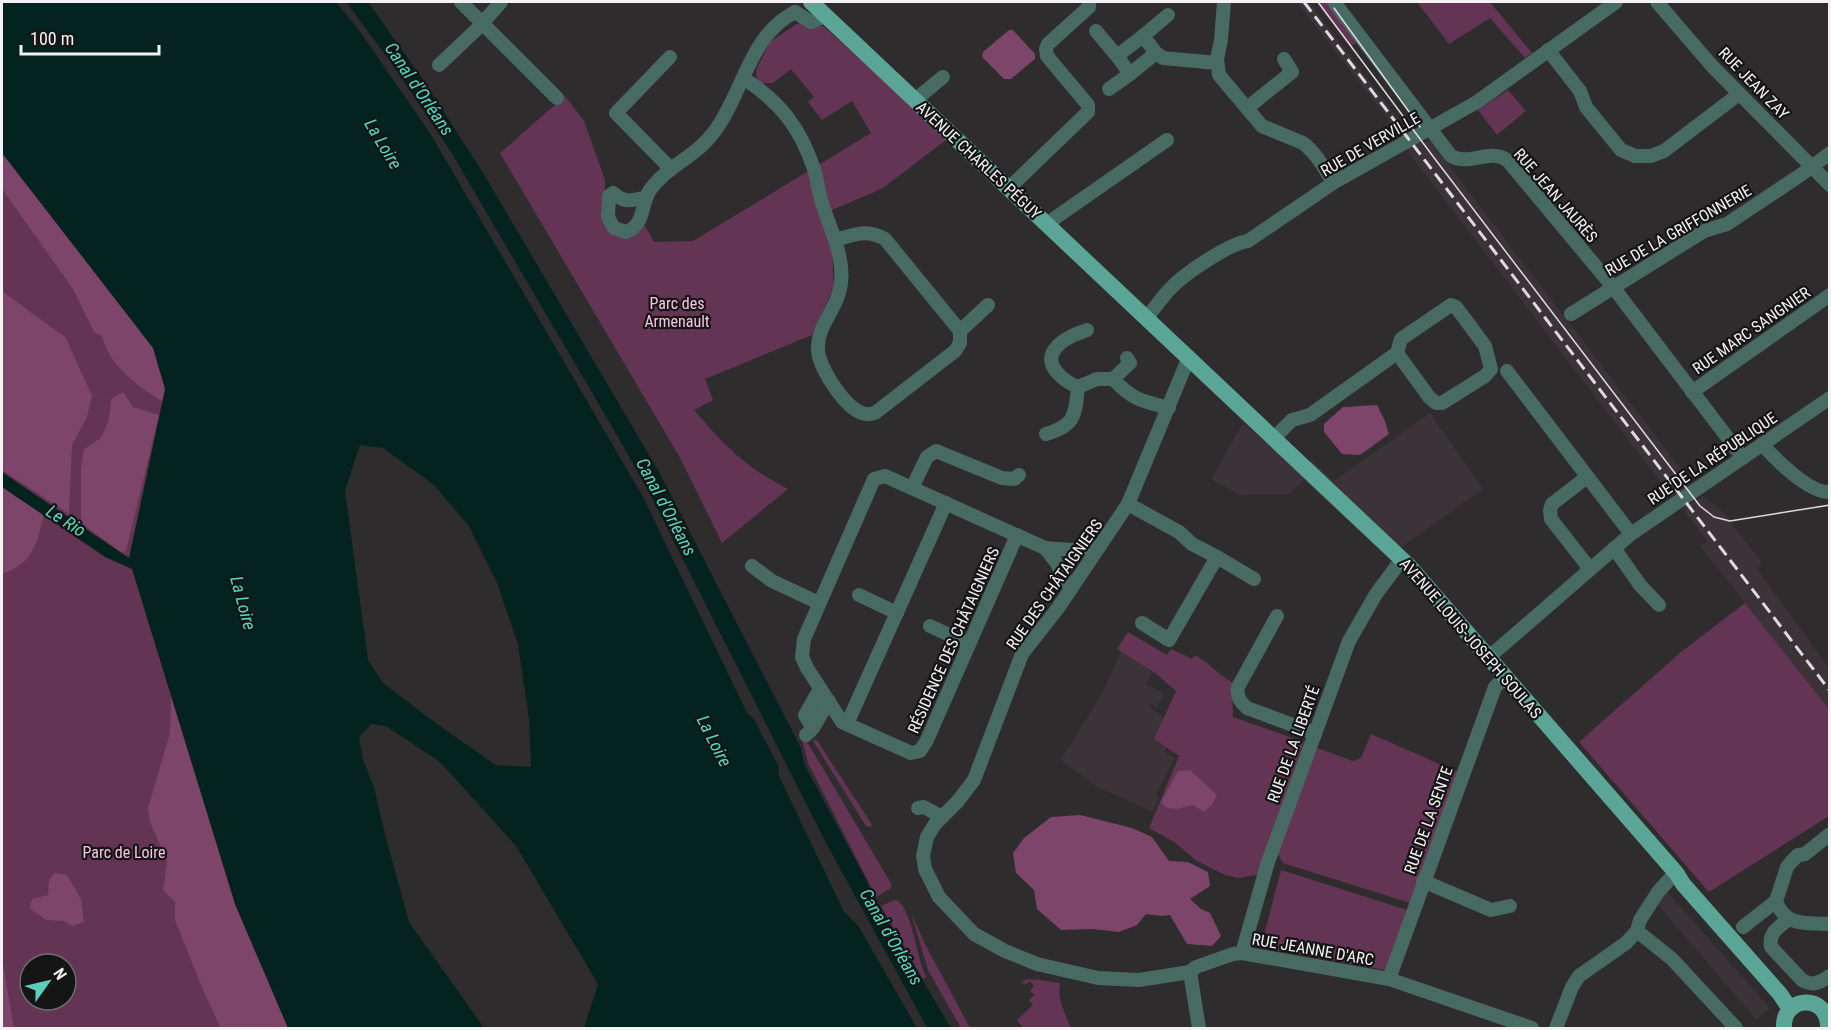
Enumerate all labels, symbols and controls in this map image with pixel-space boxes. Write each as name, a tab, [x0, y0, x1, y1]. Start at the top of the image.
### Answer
scale bar	[21, 18, 159, 56]
text: 100 m	[30, 28, 74, 49]
water label: Canal d'Orléans	[381, 38, 458, 139]
street label: RUE JEAN ZAY	[1715, 43, 1793, 124]
street label: AVENUE CHARLES PÉGUY	[912, 97, 1046, 224]
street label: RUE DE VERVILLE	[1317, 108, 1423, 180]
water label: La Loire	[360, 115, 407, 173]
street label: RUE JEAN JAURÈS	[1510, 145, 1601, 246]
street label: RUE DE LA GRIFFONNERIE	[1602, 181, 1755, 280]
street label: RUE MARC SANGNIER	[1689, 282, 1814, 378]
park label: Parc des Armenault	[644, 294, 710, 331]
street label: RUE DE LA RÉPUBLIQUE	[1644, 408, 1781, 509]
water label: Canal d'Orléans	[632, 454, 701, 559]
water label: Le Rio	[43, 500, 90, 541]
street label: RUE DES CHÂTAIGNIERS	[1002, 516, 1107, 653]
street label: RÉSIDENCE DES CHÂTAIGNIERS	[904, 544, 1003, 736]
street label: AVENUE LOUIS-JOSEPH SOULAS	[1396, 554, 1545, 722]
water label: La Loire	[226, 573, 261, 632]
street label: RUE DE LA LIBERTÉ	[1264, 683, 1323, 805]
water label: La Loire	[693, 711, 736, 770]
street label: RUE DE LA SENTE	[1400, 764, 1457, 876]
park label: Parc de Loire	[83, 843, 165, 862]
water label: Canal d'Orléans	[855, 885, 927, 989]
street label: RUE JEANNE D'ARC	[1251, 929, 1375, 970]
north arrow	[18, 952, 78, 1012]
text: N	[49, 965, 71, 983]

